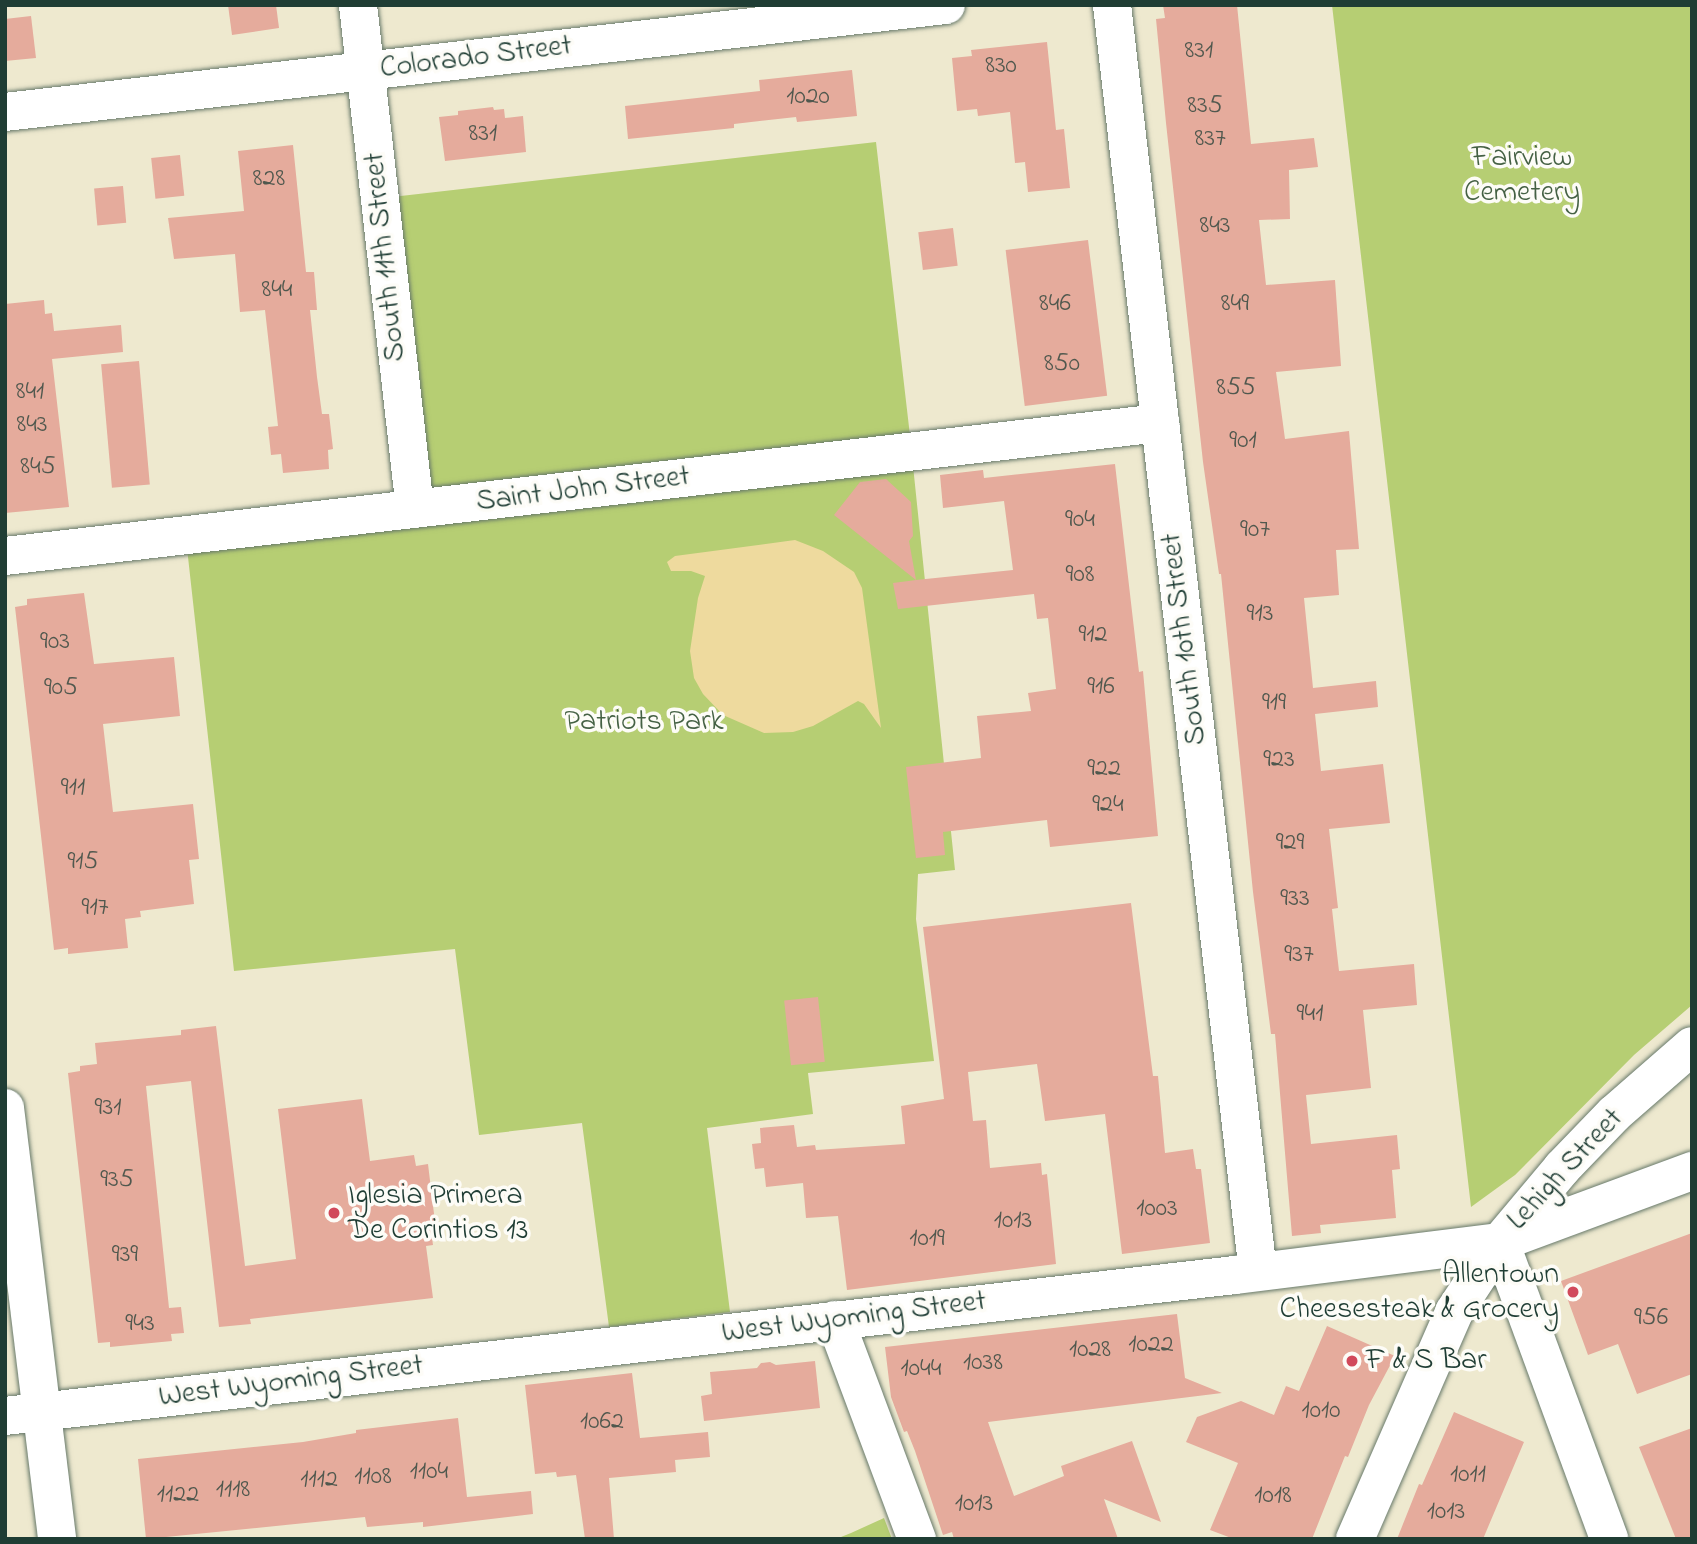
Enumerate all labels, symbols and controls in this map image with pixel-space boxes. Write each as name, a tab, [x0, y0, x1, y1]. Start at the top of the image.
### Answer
street label: Colorado Street	[378, 28, 574, 88]
house number: 831	[1185, 36, 1213, 68]
house number: 830	[985, 51, 1017, 83]
house number: 1020	[786, 82, 830, 114]
house number: 835	[1187, 91, 1223, 123]
house number: 831	[469, 119, 497, 151]
house number: 837	[1194, 124, 1226, 156]
park label: Fairview Cemetery	[1464, 140, 1580, 210]
street label: South 11th Street	[357, 151, 415, 363]
house number: 828	[253, 164, 285, 196]
house number: 843	[1199, 211, 1231, 243]
house number: 844	[261, 275, 293, 307]
house number: 846	[1039, 289, 1071, 321]
house number: 849	[1221, 289, 1249, 321]
house number: 850	[1044, 349, 1080, 381]
house number: 855	[1216, 373, 1256, 405]
house number: 841	[16, 377, 44, 409]
house number: 843	[16, 410, 48, 442]
house number: 901	[1229, 426, 1257, 458]
house number: 845	[20, 452, 56, 484]
street label: Saint John Street	[474, 459, 692, 521]
house number: 904	[1065, 505, 1095, 537]
house number: 907	[1240, 515, 1270, 547]
street label: South 10th Street	[1154, 531, 1216, 747]
house number: 908	[1066, 560, 1094, 592]
house number: 913	[1247, 599, 1273, 631]
house number: 912	[1078, 620, 1108, 652]
house number: 903	[40, 627, 70, 659]
house number: 916	[1087, 672, 1115, 704]
house number: 905	[44, 673, 78, 705]
house number: 919	[1262, 688, 1286, 720]
park label: Patriots Park	[564, 704, 724, 740]
house number: 923	[1263, 745, 1295, 777]
house number: 922	[1087, 754, 1121, 786]
house number: 911	[61, 773, 85, 805]
house number: 924	[1092, 790, 1124, 822]
house number: 929	[1276, 828, 1304, 860]
house number: 915	[68, 847, 98, 879]
house number: 933	[1280, 884, 1310, 916]
house number: 917	[82, 893, 108, 925]
house number: 937	[1284, 940, 1314, 972]
house number: 941	[1297, 999, 1323, 1031]
house number: 931	[95, 1093, 121, 1125]
street label: Lehigh Street	[1500, 1101, 1632, 1239]
house number: 935	[100, 1165, 134, 1197]
place label: Iglesia Primera De Corintios 13	[348, 1178, 528, 1248]
house number: 1003	[1136, 1194, 1178, 1226]
marker: Iglesia Primera De Corintios 13	[326, 1205, 342, 1221]
house number: 1013	[994, 1206, 1032, 1238]
house number: 1019	[909, 1224, 945, 1256]
house number: 939	[112, 1240, 138, 1272]
place label: Allentown Cheesesteak & Grocery	[1279, 1257, 1559, 1328]
street label: West Wyoming Street	[720, 1284, 988, 1352]
marker: Allentown Cheesesteak & Grocery	[1565, 1284, 1581, 1300]
house number: 956	[1634, 1303, 1668, 1335]
house number: 943	[125, 1309, 155, 1341]
house number: 1022	[1128, 1330, 1174, 1362]
house number: 1028	[1069, 1335, 1111, 1367]
place label: F & S Bar	[1366, 1343, 1487, 1379]
street label: West Wyoming Street	[157, 1348, 425, 1416]
house number: 1038	[963, 1348, 1003, 1380]
marker: F & S Bar	[1344, 1353, 1360, 1369]
house number: 1044	[901, 1354, 941, 1386]
house number: 1010	[1302, 1396, 1340, 1428]
house number: 1062	[580, 1407, 624, 1439]
house number: 1104	[410, 1457, 448, 1489]
house number: 1011	[1450, 1460, 1486, 1492]
house number: 1108	[354, 1462, 392, 1494]
house number: 1112	[300, 1465, 338, 1497]
house number: 1118	[216, 1475, 250, 1507]
house number: 1122	[157, 1480, 199, 1512]
house number: 1018	[1254, 1481, 1292, 1513]
house number: 1013	[955, 1489, 993, 1521]
house number: 1013	[1427, 1497, 1465, 1529]

